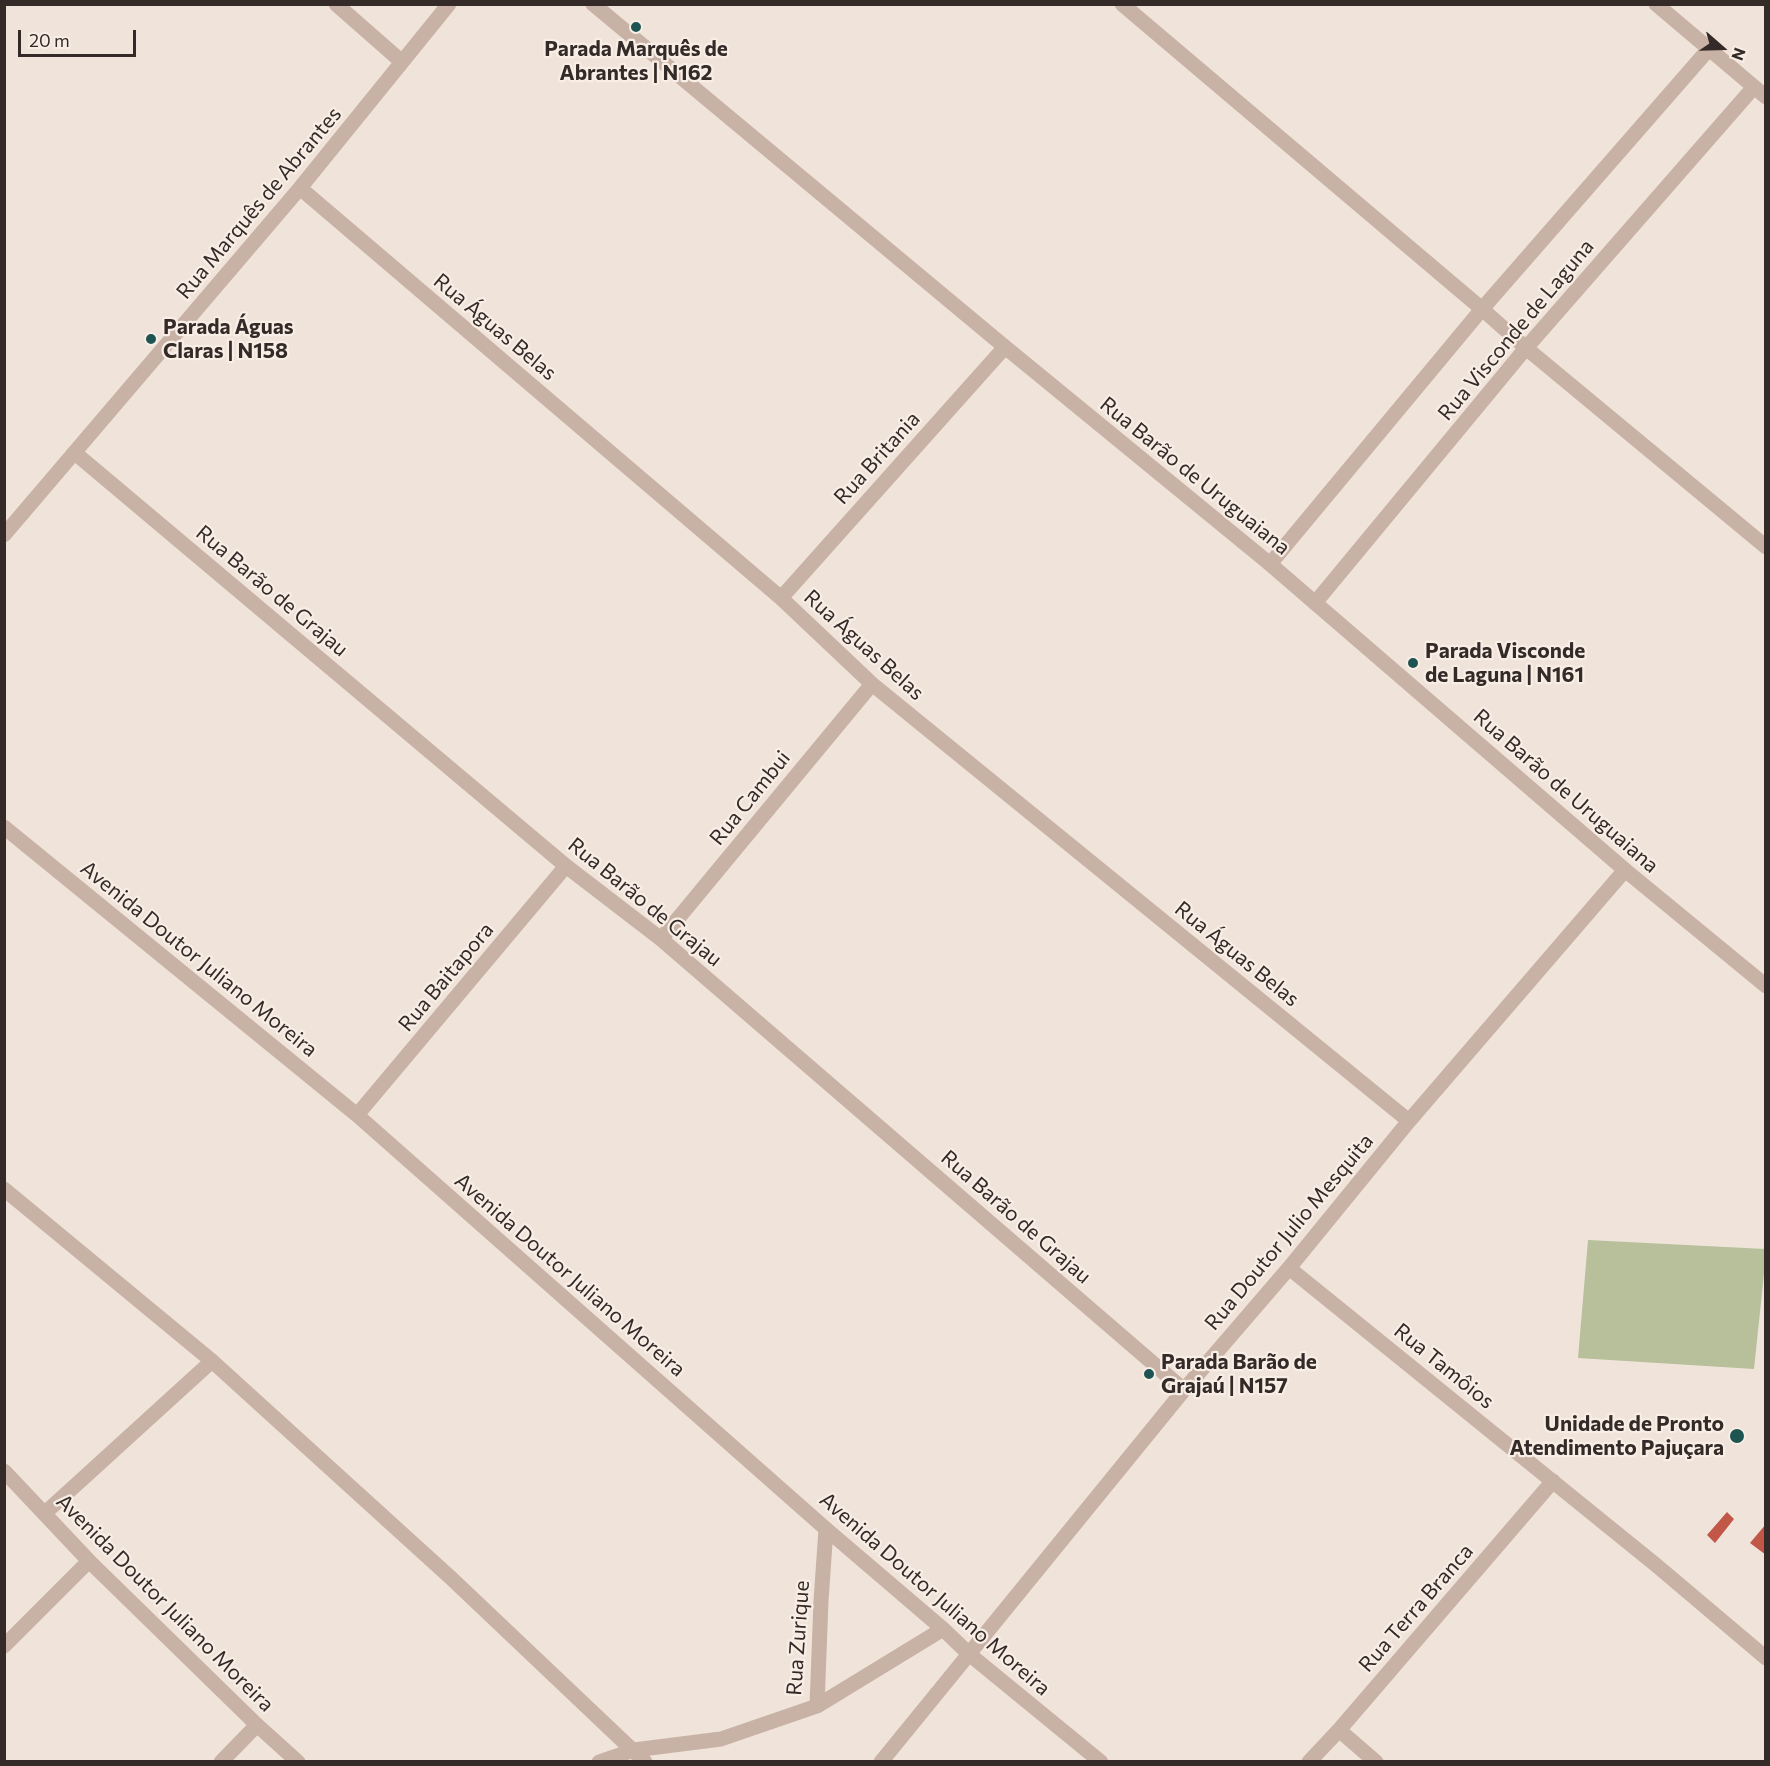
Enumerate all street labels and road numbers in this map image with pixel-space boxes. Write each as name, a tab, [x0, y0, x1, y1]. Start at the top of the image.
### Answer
street label: Rua Marquês de Abrantes	[171, 102, 347, 304]
street label: Rua Visconde de Laguna	[1433, 234, 1599, 426]
street label: Rua Águas Belas	[428, 268, 562, 386]
street label: Rua Barão de Uruguaiana	[1095, 392, 1295, 560]
street label: Rua Britania	[829, 406, 925, 510]
street label: Rua Barão de Grajau	[191, 520, 353, 662]
street label: Rua Águas Belas	[799, 584, 929, 706]
street label: Rua Barão de Uruguaiana	[1468, 704, 1664, 878]
street label: Rua Cambui	[704, 746, 796, 850]
street label: Rua Barão de Grajau	[563, 832, 727, 972]
street label: Avenida Doutor Juliano Moreira	[76, 856, 322, 1062]
street label: Rua Águas Belas	[1170, 896, 1304, 1012]
street label: Rua Baitapora	[393, 917, 499, 1037]
street label: Rua Doutor Julio Mesquita	[1199, 1129, 1379, 1335]
street label: Rua Barão de Grajau	[936, 1145, 1096, 1289]
street label: Avenida Doutor Juliano Moreira	[450, 1168, 690, 1382]
street label: Rua Tamôios	[1389, 1318, 1499, 1414]
street label: Avenida Doutor Juliano Moreira	[815, 1487, 1055, 1701]
street label: Avenida Doutor Juliano Moreira	[51, 1489, 279, 1717]
street label: Rua Terra Branca	[1354, 1539, 1478, 1677]
street label: Rua Zurique	[781, 1580, 815, 1696]

